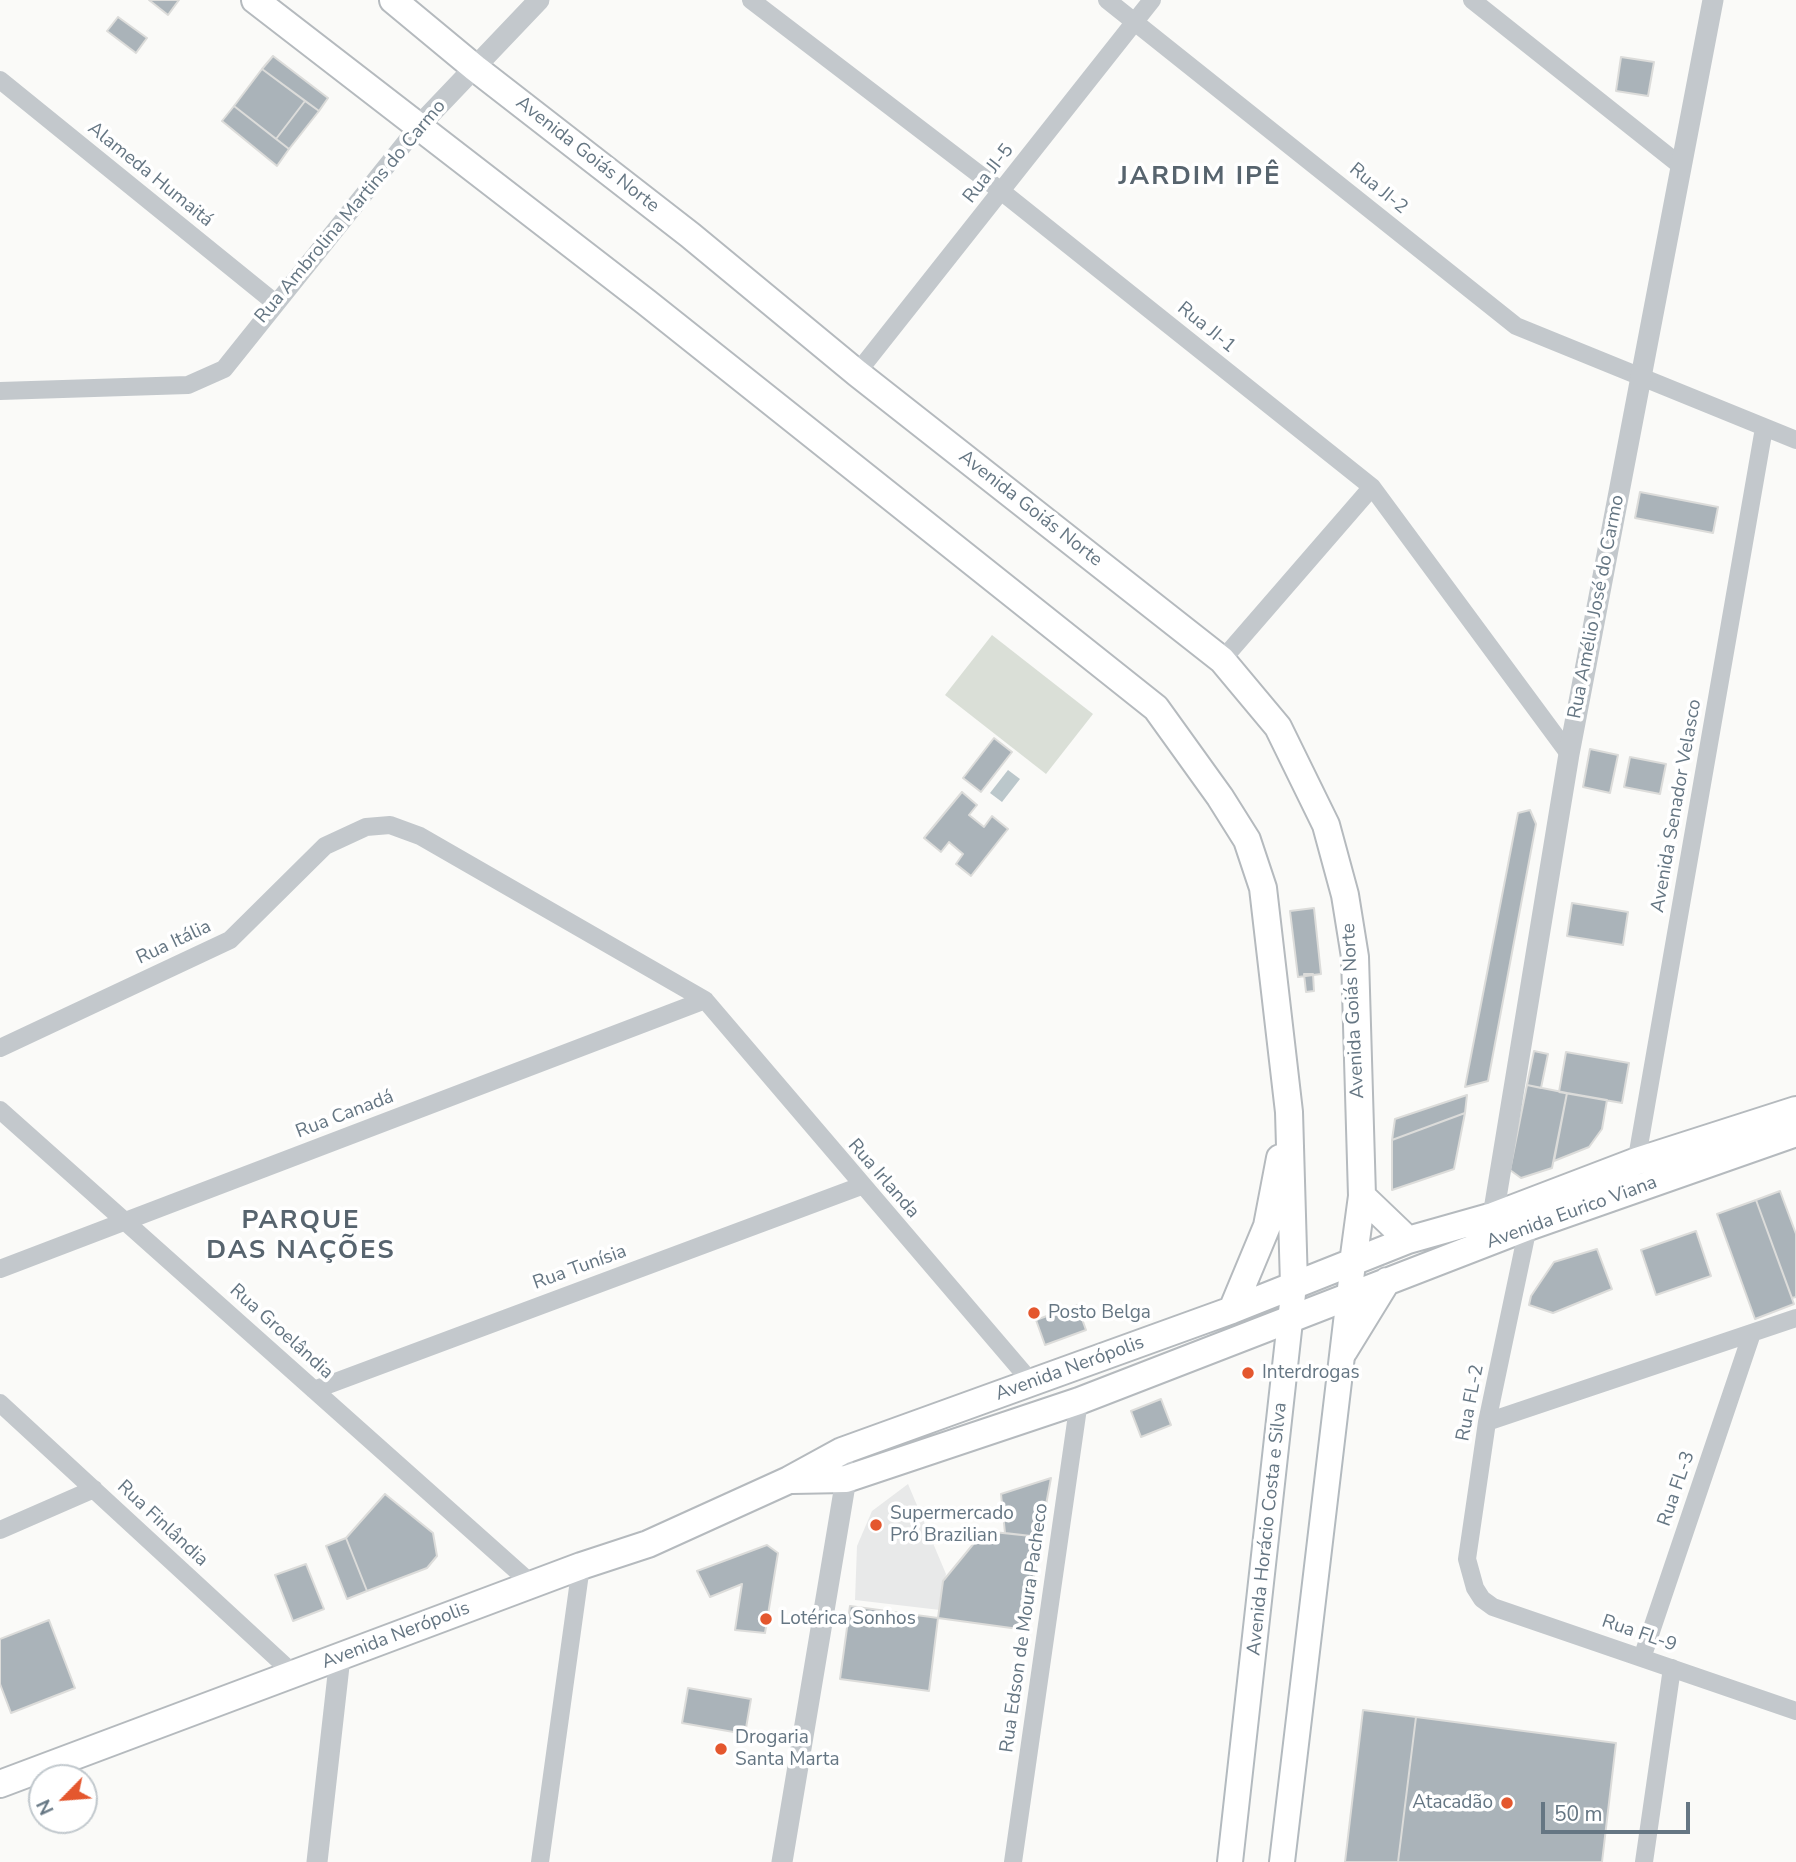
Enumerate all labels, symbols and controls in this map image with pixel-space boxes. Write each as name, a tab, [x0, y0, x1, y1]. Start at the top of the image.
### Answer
street label: Avenida Goiás Norte	[511, 92, 663, 218]
street label: Rua Ambrolina Martins do Carmo	[251, 96, 451, 328]
street label: Alameda Humaitá	[83, 118, 217, 232]
street label: Rua JI-5	[959, 140, 1019, 208]
street label: Rua JI-2	[1344, 158, 1412, 220]
district label: JARDIM IPÊ	[1120, 162, 1280, 194]
street label: Rua JI-1	[1172, 297, 1240, 359]
street label: Avenida Goiás Norte	[954, 446, 1106, 572]
street label: Rua Amélio José do Carmo	[1564, 493, 1630, 721]
street label: Avenida Senador Velasco	[1647, 697, 1707, 915]
street label: Rua Itália	[133, 916, 215, 970]
street label: Avenida Goiás Norte	[1338, 923, 1370, 1099]
street label: Rua Canadá	[293, 1086, 397, 1144]
street label: Rua Irlanda	[842, 1135, 924, 1223]
street label: Avenida Eurico Viana	[1484, 1172, 1660, 1254]
district label: PARQUE DAS NAÇÕES	[207, 1206, 395, 1268]
street label: Rua Tunísia	[530, 1241, 630, 1295]
street label: Rua Groelândia	[225, 1280, 337, 1384]
place label: Posto Belga	[1048, 1302, 1151, 1324]
marker: Posto Belga	[1026, 1305, 1042, 1321]
street label: Avenida Nerópolis	[993, 1332, 1147, 1406]
place label: Interdrogas	[1262, 1362, 1360, 1384]
street label: Rua FL-2	[1452, 1363, 1490, 1443]
marker: Interdrogas	[1240, 1365, 1256, 1381]
street label: Avenida Horácio Costa e Silva	[1243, 1401, 1293, 1657]
street label: Rua FL-3	[1654, 1449, 1700, 1529]
street label: Rua Finlândia	[112, 1476, 212, 1572]
street label: Rua Edson de Moura Pacheco	[996, 1502, 1054, 1754]
place label: Supermercado Pró Brazilian	[890, 1503, 1014, 1547]
marker: Supermercado Pró Brazilian	[868, 1517, 884, 1533]
street label: Avenida Nerópolis	[319, 1597, 473, 1675]
place label: Lotérica Sonhos	[780, 1608, 916, 1630]
marker: Lotérica Sonhos	[758, 1611, 774, 1627]
street label: Rua FL-9	[1599, 1611, 1679, 1657]
place label: Drogaria Santa Marta	[735, 1727, 839, 1771]
marker: Drogaria Santa Marta	[713, 1741, 729, 1757]
north arrow	[28, 1764, 98, 1834]
scale bar	[1544, 1788, 1693, 1832]
place label: Atacadão	[1412, 1792, 1493, 1814]
text: N	[31, 1795, 61, 1819]
marker: Atacadão	[1499, 1795, 1515, 1811]
text: 50 m	[1554, 1800, 1603, 1828]

